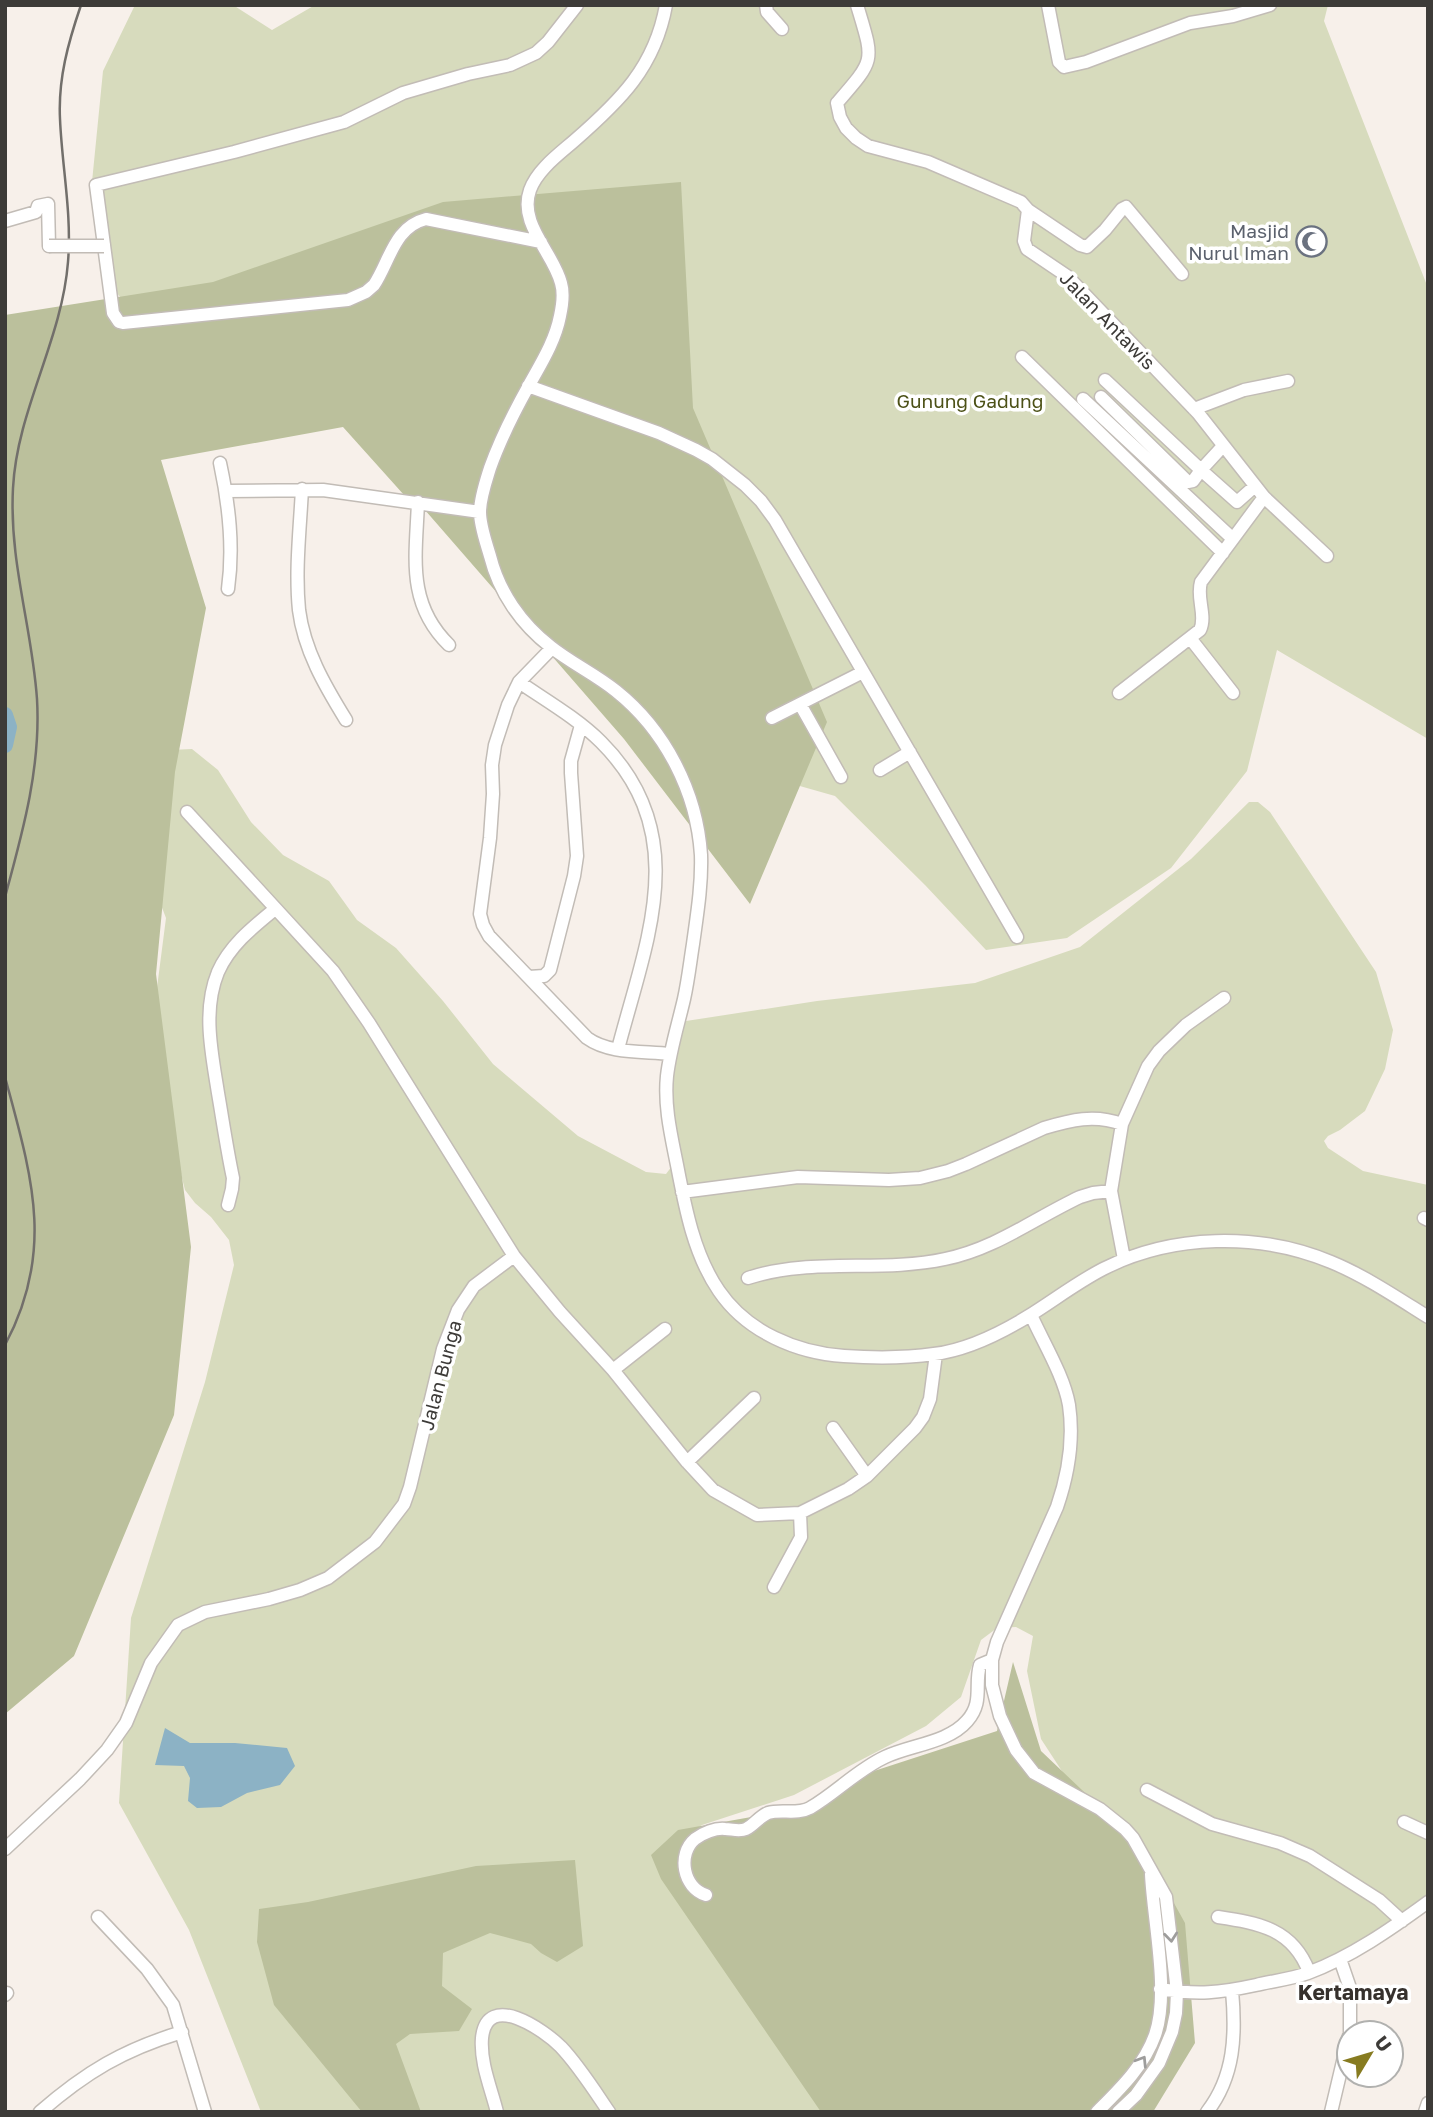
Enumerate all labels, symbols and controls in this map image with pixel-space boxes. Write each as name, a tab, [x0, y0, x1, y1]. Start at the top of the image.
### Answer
place label: Masjid Nurul Iman	[1188, 219, 1289, 264]
mosque icon: Masjid Nurul Iman	[1295, 224, 1329, 258]
street label: Jalan Antawis	[1055, 266, 1161, 374]
park label: Gunung Gadung	[897, 389, 1043, 412]
street label: Jalan Bunga	[414, 1318, 466, 1432]
one-way arrow	[1163, 1931, 1178, 1942]
district label: Kertamaya	[1298, 1979, 1408, 2005]
north arrow	[1335, 2019, 1405, 2089]
text: U	[1370, 2031, 1397, 2056]
one-way arrow	[1133, 2055, 1146, 2068]

